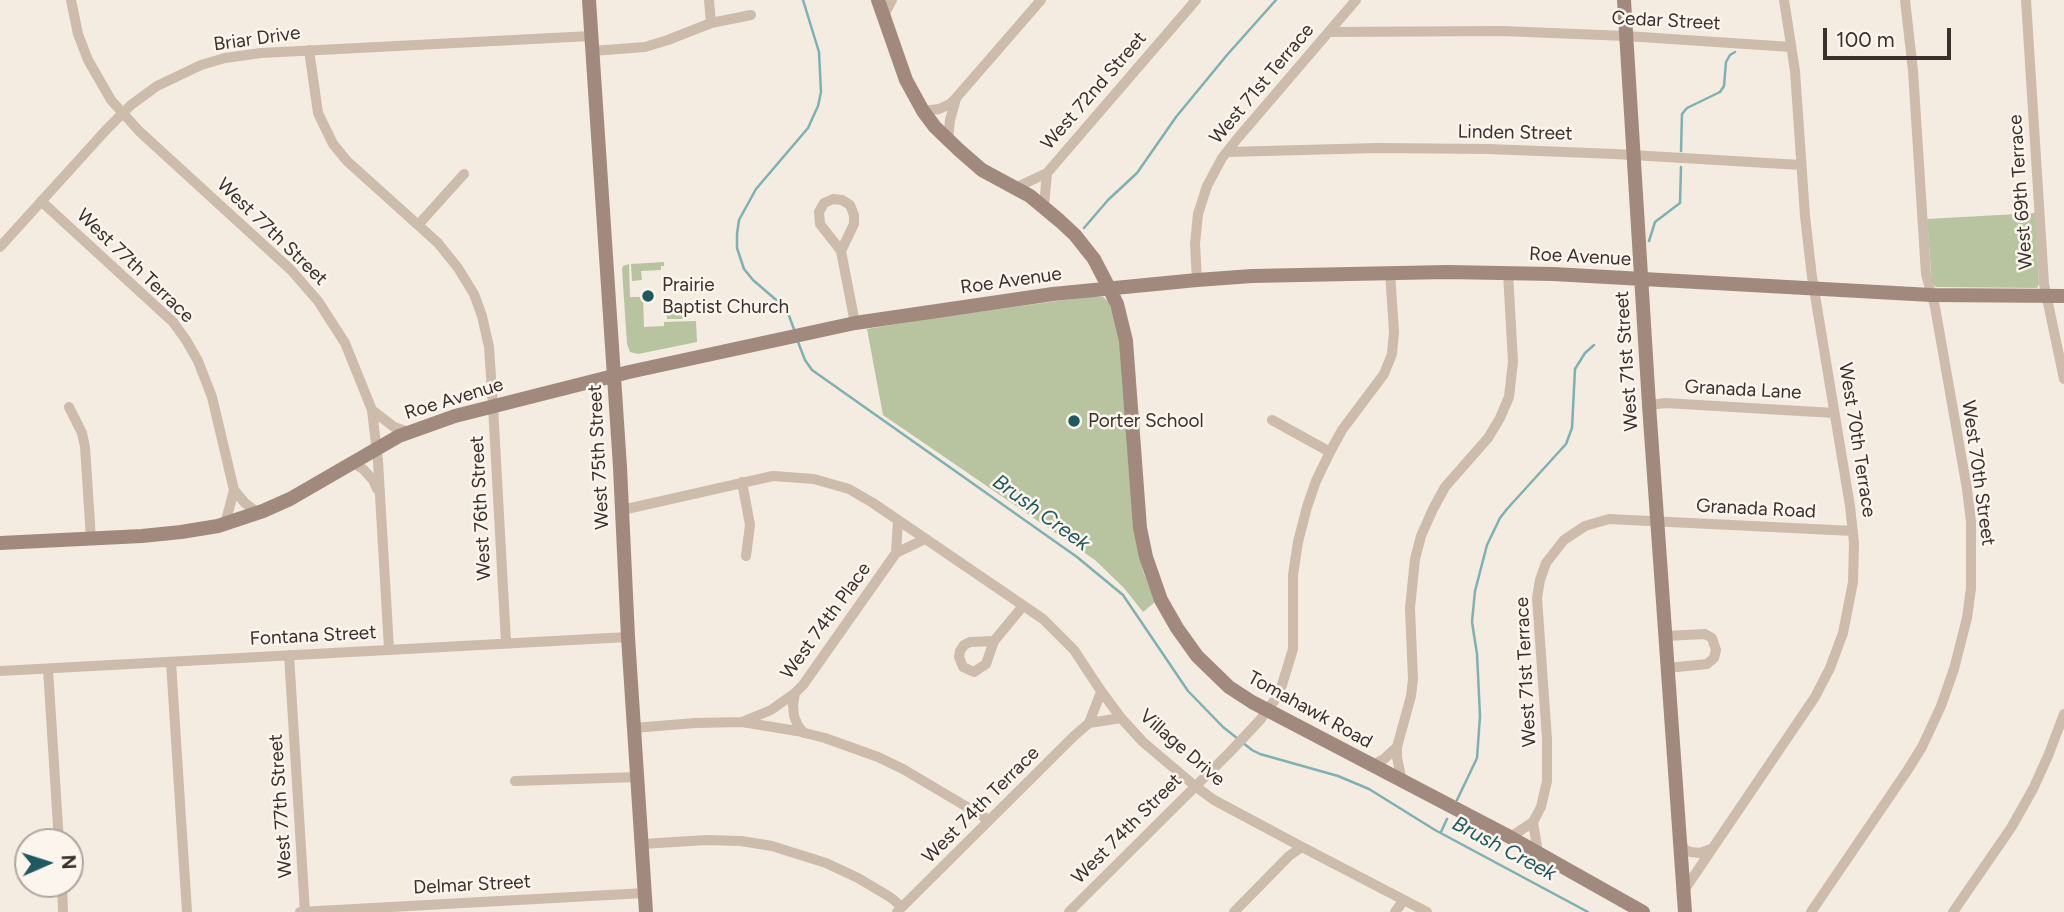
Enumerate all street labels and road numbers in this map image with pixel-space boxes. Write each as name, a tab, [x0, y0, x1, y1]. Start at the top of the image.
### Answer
street label: Cedar Street	[1611, 7, 1721, 35]
street label: West 71st Terrace	[1205, 19, 1319, 149]
street label: Briar Drive	[212, 22, 302, 56]
street label: West 72nd Street	[1037, 27, 1151, 155]
street label: West 69th Terrace	[2004, 114, 2038, 270]
street label: Linden Street	[1457, 121, 1573, 145]
street label: West 77th Street	[212, 174, 332, 290]
street label: West 77th Terrace	[72, 204, 198, 328]
street label: Roe Avenue	[1528, 243, 1632, 271]
street label: Roe Avenue	[959, 263, 1063, 299]
street label: West 71st Street	[1611, 290, 1643, 432]
street label: West 70th Terrace	[1834, 361, 1880, 519]
street label: Roe Avenue	[402, 373, 506, 425]
street label: Granada Lane	[1684, 376, 1802, 404]
street label: West 75th Street	[584, 384, 614, 530]
street label: West 70th Street	[1957, 399, 1999, 547]
street label: West 76th Street	[466, 435, 496, 581]
street label: Granada Road	[1695, 494, 1817, 524]
street label: West 74th Place	[776, 558, 876, 684]
street label: West 71st Terrace	[1511, 596, 1541, 748]
street label: Fontana Street	[249, 621, 377, 651]
street label: Tomahawk Road	[1244, 666, 1376, 754]
street label: Village Drive	[1135, 705, 1229, 791]
street label: West 77th Street	[265, 733, 297, 879]
street label: West 74th Terrace	[918, 742, 1044, 868]
street label: West 74th Street	[1067, 769, 1187, 889]
street label: Delmar Street	[413, 871, 531, 899]

